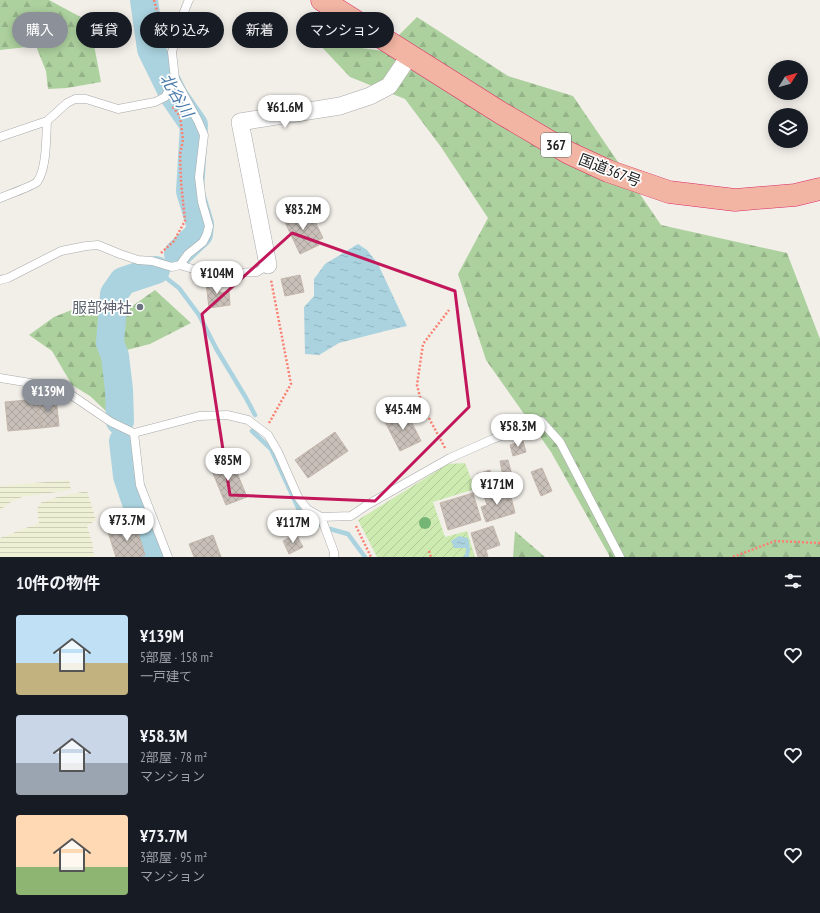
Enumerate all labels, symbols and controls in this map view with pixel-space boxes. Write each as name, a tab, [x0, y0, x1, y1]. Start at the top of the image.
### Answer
chip: 購入	[12, 12, 68, 48]
chip: 賃貸	[76, 12, 132, 48]
chip: 絞り込み	[140, 12, 224, 48]
chip: 新着	[232, 12, 288, 48]
chip: マンション	[296, 12, 394, 48]
north arrow	[768, 60, 808, 100]
map controls	[768, 60, 808, 148]
water label: 北谷川	[156, 69, 199, 122]
pin: ¥61.6M	[252, 95, 318, 129]
text: ¥61.6M	[267, 99, 303, 116]
button: layers	[768, 108, 808, 148]
road number: 367	[541, 133, 571, 157]
street label: 国道367号	[576, 149, 644, 191]
pin: ¥83.2M	[270, 197, 336, 231]
text: ¥83.2M	[285, 201, 321, 218]
pin: ¥104M	[189, 261, 245, 295]
text: ¥104M	[200, 265, 234, 282]
place label: 服部神社	[72, 298, 132, 317]
marker: 服部神社	[135, 302, 145, 312]
pin: ¥139M	[20, 379, 76, 413]
text: ¥139M	[31, 383, 65, 400]
pin: ¥45.4M	[370, 397, 436, 431]
text: ¥45.4M	[385, 401, 421, 418]
pin: ¥58.3M	[485, 414, 551, 448]
text: ¥58.3M	[500, 418, 536, 435]
pin: ¥85M	[204, 448, 252, 482]
text: ¥85M	[214, 452, 242, 469]
pin: ¥171M	[469, 472, 525, 506]
text: ¥171M	[480, 476, 514, 493]
pin: ¥73.7M	[94, 508, 160, 542]
pin: ¥117M	[265, 510, 321, 544]
text: ¥73.7M	[109, 512, 145, 529]
text: ¥117M	[276, 514, 310, 531]
icon: filters	[782, 570, 804, 592]
text: 10件の物件	[16, 572, 100, 594]
text: ¥139M	[140, 625, 184, 647]
icon: home	[48, 631, 96, 679]
icon: heart	[782, 644, 804, 666]
text: 5部屋 · 158 m²	[140, 649, 213, 666]
text: 一戸建て	[140, 668, 192, 685]
text: ¥58.3M	[140, 725, 187, 747]
icon: home	[48, 731, 96, 779]
icon: heart	[782, 744, 804, 766]
text: 2部屋 · 78 m²	[140, 749, 207, 766]
text: マンション	[140, 768, 205, 785]
text: ¥73.7M	[140, 825, 187, 847]
icon: home	[48, 831, 96, 879]
icon: heart	[782, 844, 804, 866]
text: 3部屋 · 95 m²	[140, 849, 207, 866]
text: マンション	[140, 868, 205, 885]

